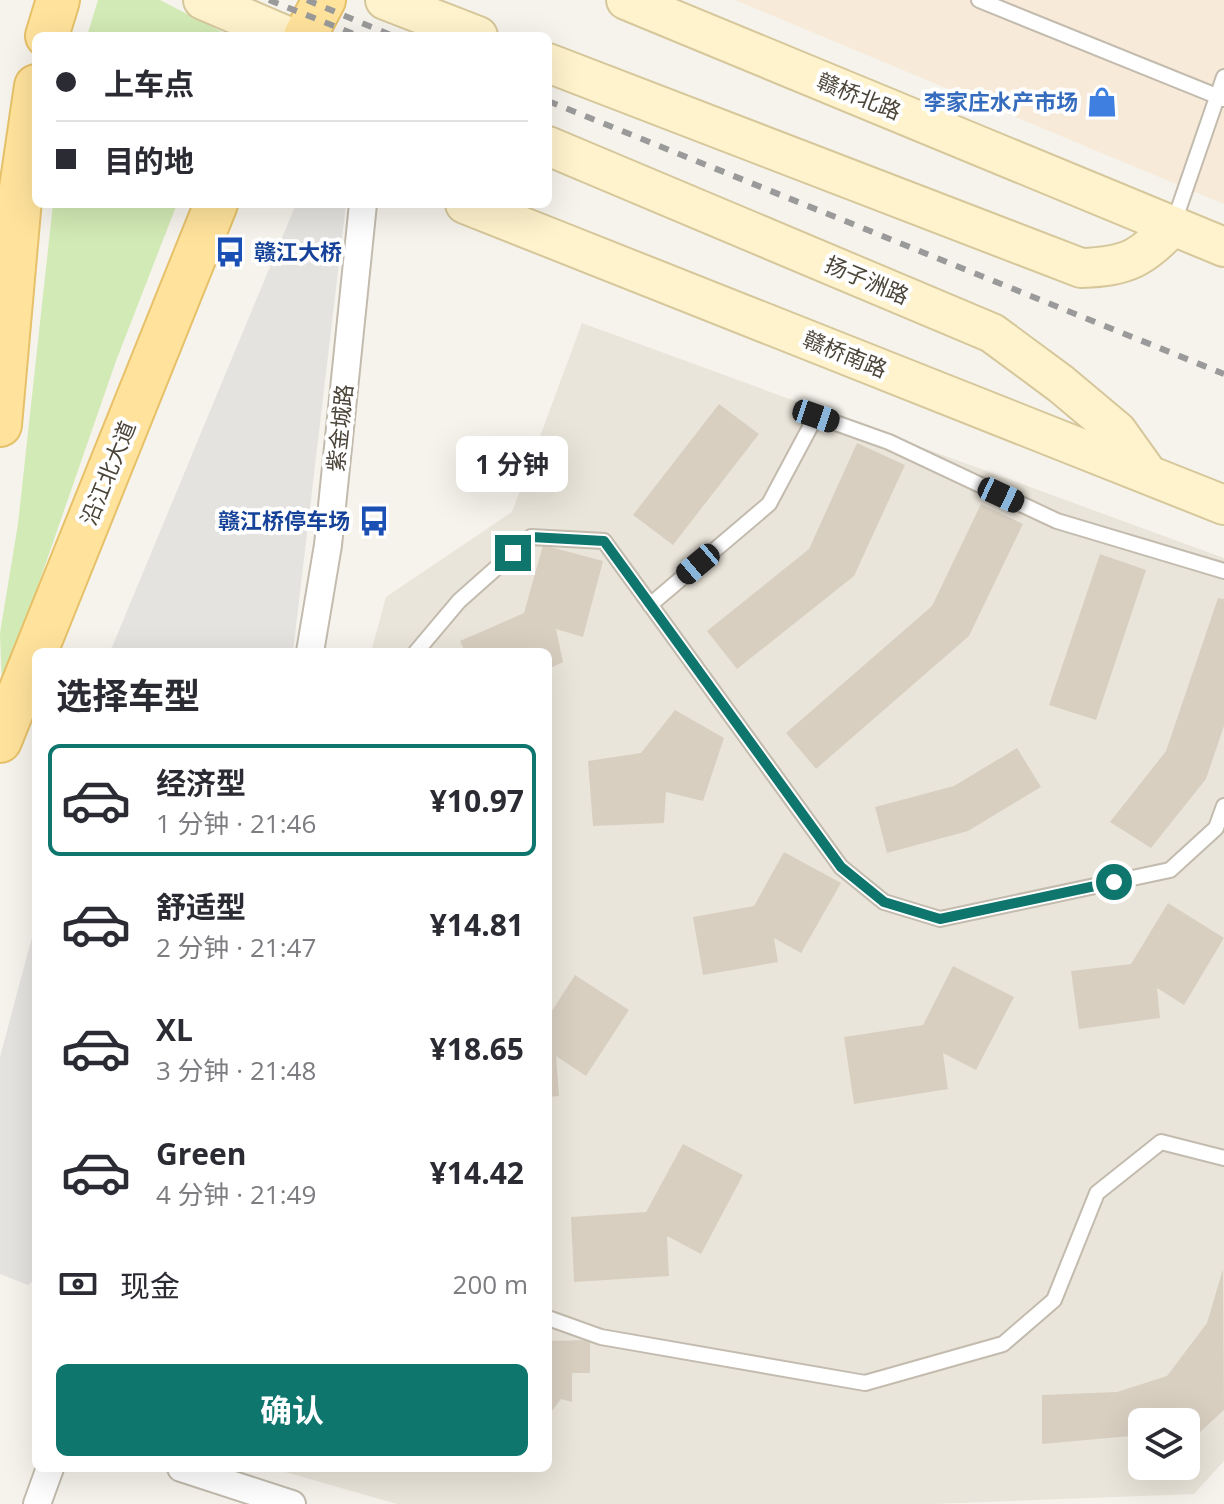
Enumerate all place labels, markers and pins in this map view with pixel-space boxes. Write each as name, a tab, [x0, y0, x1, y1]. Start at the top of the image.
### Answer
shop icon: 李家庄水产市场	[1085, 85, 1119, 119]
place label: 李家庄水产市场	[924, 86, 1078, 116]
bus stop icon: 赣江大桥	[213, 235, 247, 269]
place label: 赣江大桥	[254, 236, 342, 266]
bus stop icon: 赣江桥停车场	[357, 504, 391, 538]
place label: 赣江桥停车场	[218, 505, 350, 535]

